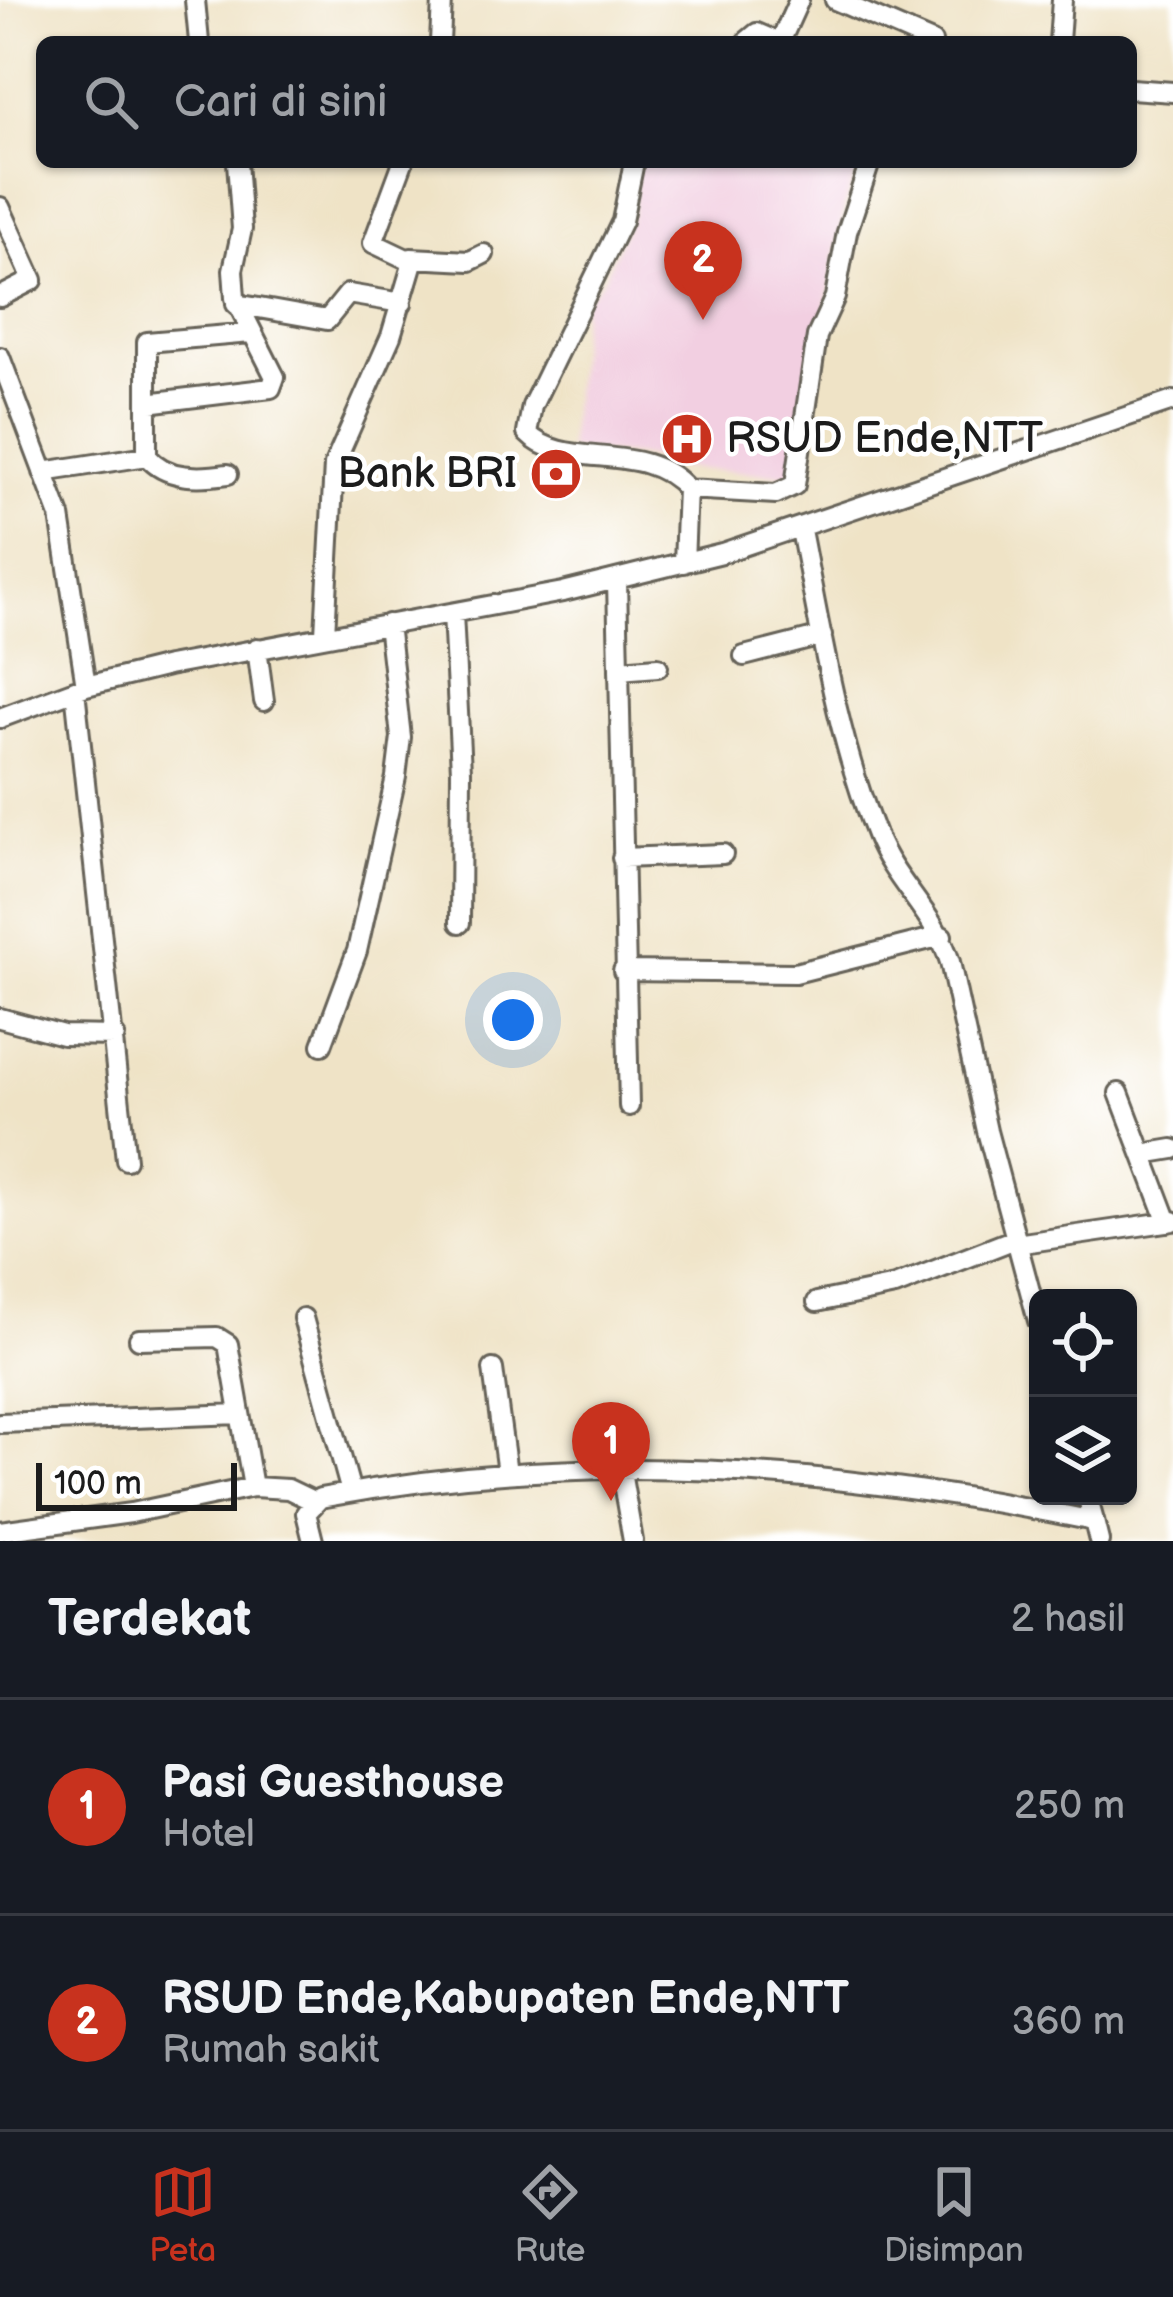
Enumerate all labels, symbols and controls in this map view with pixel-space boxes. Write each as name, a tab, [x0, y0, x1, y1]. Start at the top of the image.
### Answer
search box	[36, 36, 1137, 168]
icon: search	[78, 69, 144, 135]
text: Cari di sini	[174, 75, 388, 130]
pin: 2	[664, 221, 742, 320]
hospital icon: RSUD Ende,NTT	[659, 411, 715, 467]
place label: RSUD Ende,NTT	[726, 414, 1043, 465]
bank icon: Bank BRI	[528, 446, 584, 502]
place label: Bank BRI	[337, 449, 517, 500]
your location	[483, 990, 543, 1050]
map controls	[1029, 1289, 1137, 1505]
button: locate	[1029, 1289, 1137, 1397]
button: layers	[1029, 1397, 1137, 1505]
pin: 1	[572, 1402, 650, 1501]
scale bar	[36, 1457, 237, 1510]
text: 100 m	[54, 1464, 142, 1504]
text: Terdekat	[48, 1589, 251, 1650]
text: 2 hasil	[1011, 1596, 1125, 1643]
text: Pasi Guesthouse	[162, 1756, 504, 1811]
text: 1	[79, 1783, 95, 1830]
text: 250 m	[1014, 1783, 1125, 1830]
text: Hotel	[162, 1811, 255, 1858]
text: RSUD Ende,Kabupaten Ende,NTT	[162, 1972, 849, 2027]
text: 2	[75, 1999, 99, 2046]
text: 360 m	[1011, 1999, 1125, 2046]
text: Rumah sakit	[162, 2027, 379, 2074]
tab: Peta	[149, 2159, 216, 2271]
tab: Rute	[515, 2159, 585, 2271]
tab: Disimpan	[884, 2159, 1024, 2271]

